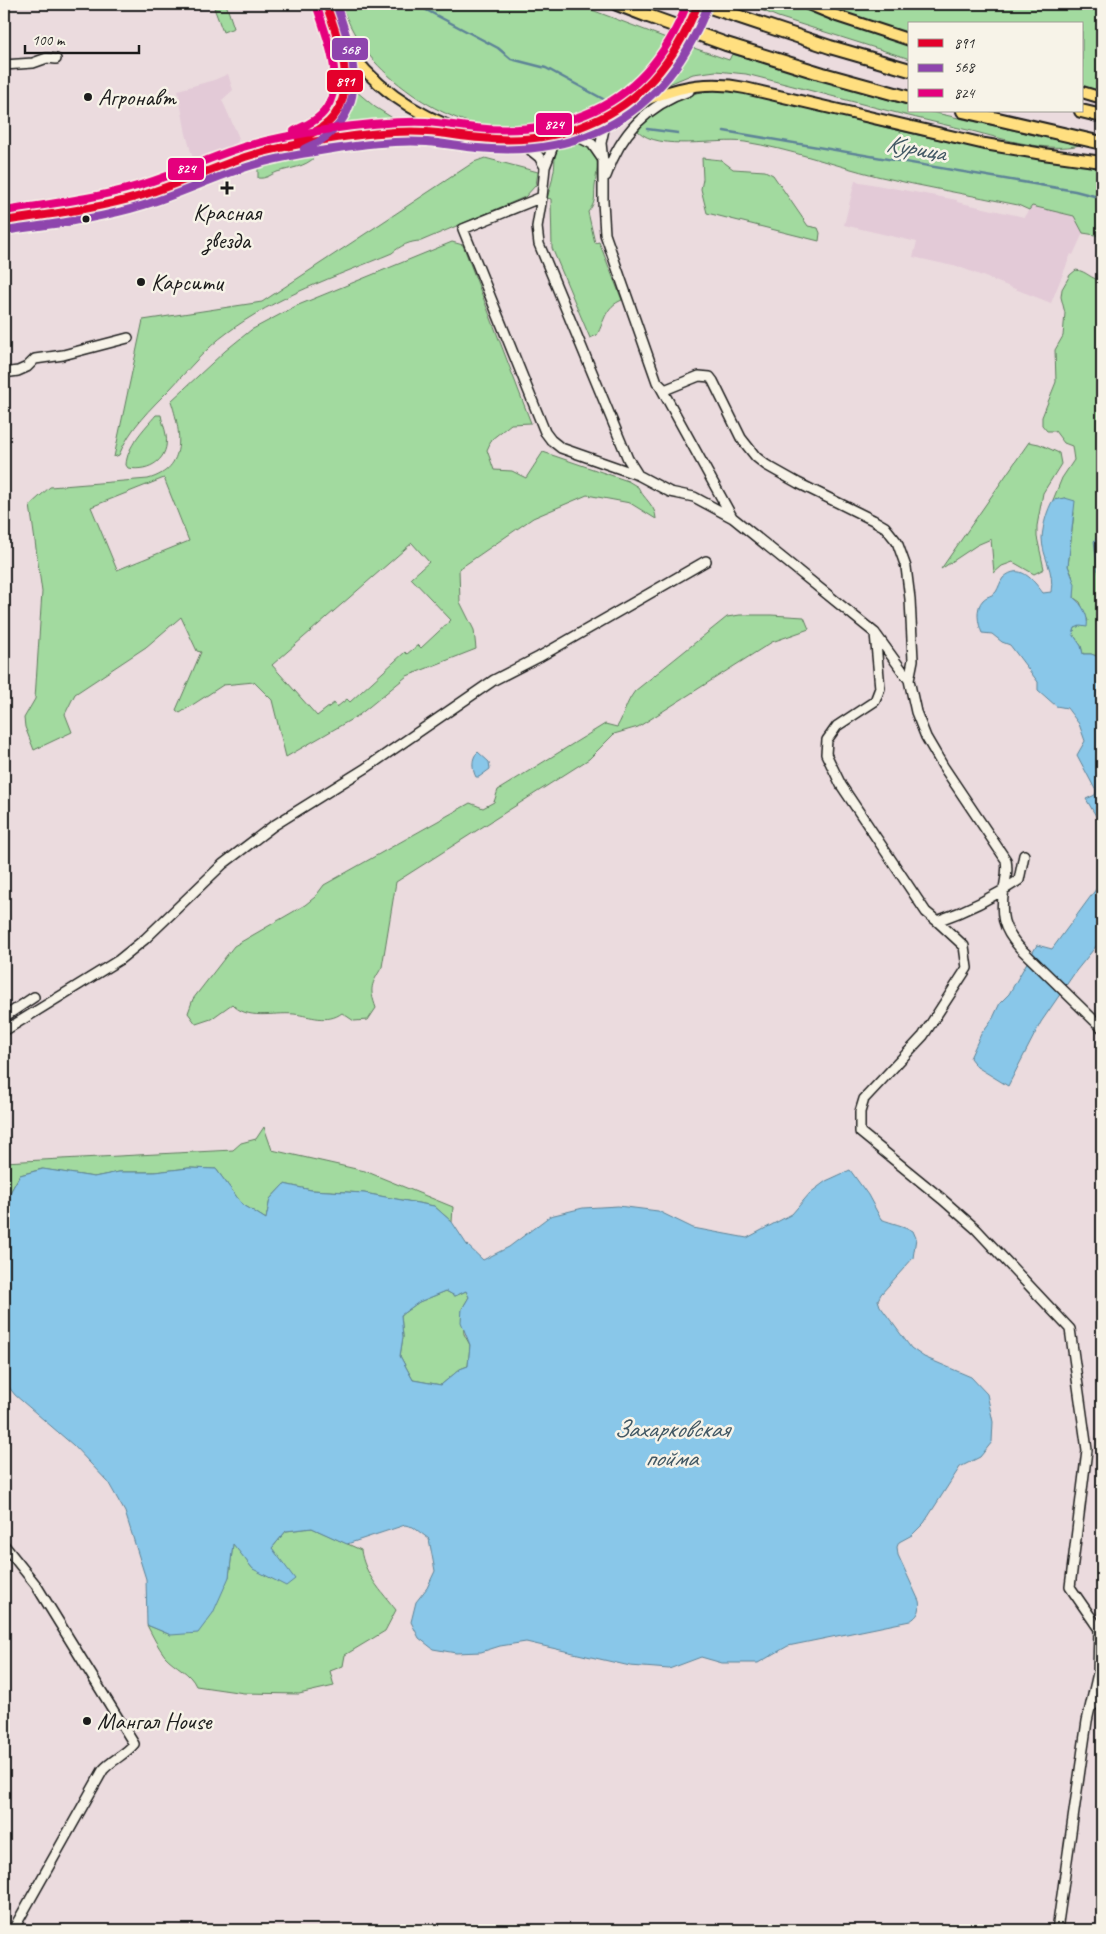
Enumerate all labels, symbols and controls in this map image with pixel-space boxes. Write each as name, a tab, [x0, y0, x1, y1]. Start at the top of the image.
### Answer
scale bar	[25, 22, 139, 54]
legend	[908, 22, 1084, 112]
text: 100 m	[32, 31, 66, 50]
text: 891	[954, 34, 976, 53]
line badge: 568	[331, 37, 369, 61]
text: 568	[341, 41, 361, 58]
text: 568	[954, 58, 976, 77]
line badge: 891	[326, 69, 364, 93]
text: 891	[336, 73, 356, 90]
place label: Агронавт	[98, 82, 177, 112]
text: 824	[954, 84, 976, 103]
marker: Агронавт	[82, 91, 94, 103]
line badge: 824	[535, 112, 573, 136]
text: 824	[545, 116, 565, 133]
water label: Курица	[884, 127, 951, 169]
line badge: 824	[167, 157, 205, 181]
text: 824	[177, 160, 197, 177]
marker: Красная звезда	[220, 181, 234, 195]
place label: Красная звезда	[193, 197, 263, 256]
unlabelled marker	[81, 214, 91, 224]
place label: Карсити	[151, 267, 225, 297]
marker: Карсити	[135, 276, 147, 288]
water label: Захарковская пойма	[614, 1413, 733, 1474]
place label: Мангал House	[97, 1706, 214, 1736]
marker: Мангал House	[81, 1715, 93, 1727]

